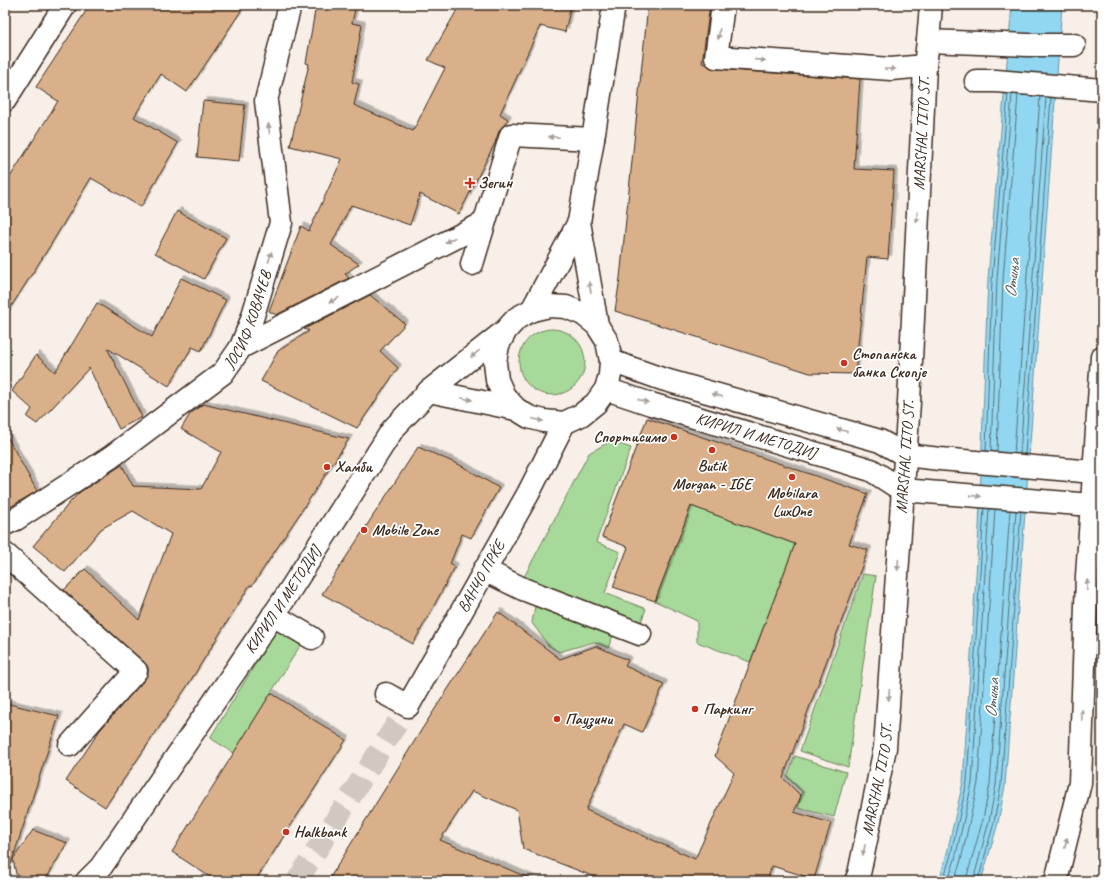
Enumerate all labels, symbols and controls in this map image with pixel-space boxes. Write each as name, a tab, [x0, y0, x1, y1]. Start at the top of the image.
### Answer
one-way arrow	[716, 28, 722, 40]
one-way arrow	[754, 57, 767, 64]
one-way arrow	[884, 66, 897, 72]
street label: MARSHAL TITO ST.	[909, 75, 935, 190]
one-way arrow	[266, 123, 272, 135]
one-way arrow	[547, 134, 560, 140]
place label: Зегин	[478, 173, 513, 193]
marker: Зегин	[465, 178, 475, 188]
one-way arrow	[914, 211, 921, 223]
one-way arrow	[444, 237, 456, 243]
one-way arrow	[267, 251, 273, 263]
water label: Отиња	[1000, 256, 1025, 299]
street label: ЈОСИФ КОВАЧЕВ	[219, 267, 276, 373]
one-way arrow	[586, 280, 592, 293]
one-way arrow	[328, 296, 340, 303]
place label: Стопанска банка Скопје	[852, 344, 927, 382]
one-way arrow	[470, 350, 481, 358]
marker: Стопанска банка Скопје	[839, 358, 849, 368]
one-way arrow	[711, 392, 723, 398]
one-way arrow	[461, 397, 474, 403]
one-way arrow	[637, 398, 649, 404]
street label: MARSHAL TITO ST.	[891, 398, 919, 514]
street label: КИРИЛ И МЕТОДИЈ	[693, 408, 821, 464]
one-way arrow	[533, 417, 545, 423]
place label: Спортисимо	[594, 427, 667, 447]
one-way arrow	[836, 427, 849, 433]
marker: Спортисимо	[669, 432, 679, 442]
marker: Butik Morgan - IGE	[707, 445, 717, 455]
place label: Butik Morgan - IGE	[673, 456, 754, 494]
place label: Хамби	[335, 457, 374, 477]
marker: Хамби	[322, 462, 332, 472]
marker: Mobilara LuxOne	[787, 472, 797, 482]
place label: Mobilara LuxOne	[767, 483, 819, 521]
one-way arrow	[970, 493, 982, 500]
place label: Mobile Zone	[372, 520, 440, 540]
marker: Mobile Zone	[359, 525, 369, 535]
street label: ВАНЧО ПРЌЕ	[453, 535, 511, 616]
street label: КИРИЛ И МЕТОДИЈ	[240, 540, 327, 657]
one-way arrow	[895, 559, 902, 571]
one-way arrow	[1083, 579, 1090, 591]
water label: Отиња	[980, 676, 1004, 718]
one-way arrow	[885, 689, 892, 701]
place label: Паркинг	[703, 699, 754, 719]
marker: Паркинг	[690, 704, 700, 714]
place label: Паузини	[565, 709, 613, 729]
one-way arrow	[1079, 709, 1086, 721]
marker: Паузини	[552, 714, 562, 724]
street label: MARSHAL TITO ST.	[857, 721, 897, 837]
place label: Halkbank	[294, 822, 348, 842]
marker: Halkbank	[281, 827, 291, 837]
one-way arrow	[1063, 837, 1069, 849]
one-way arrow	[860, 844, 866, 856]

